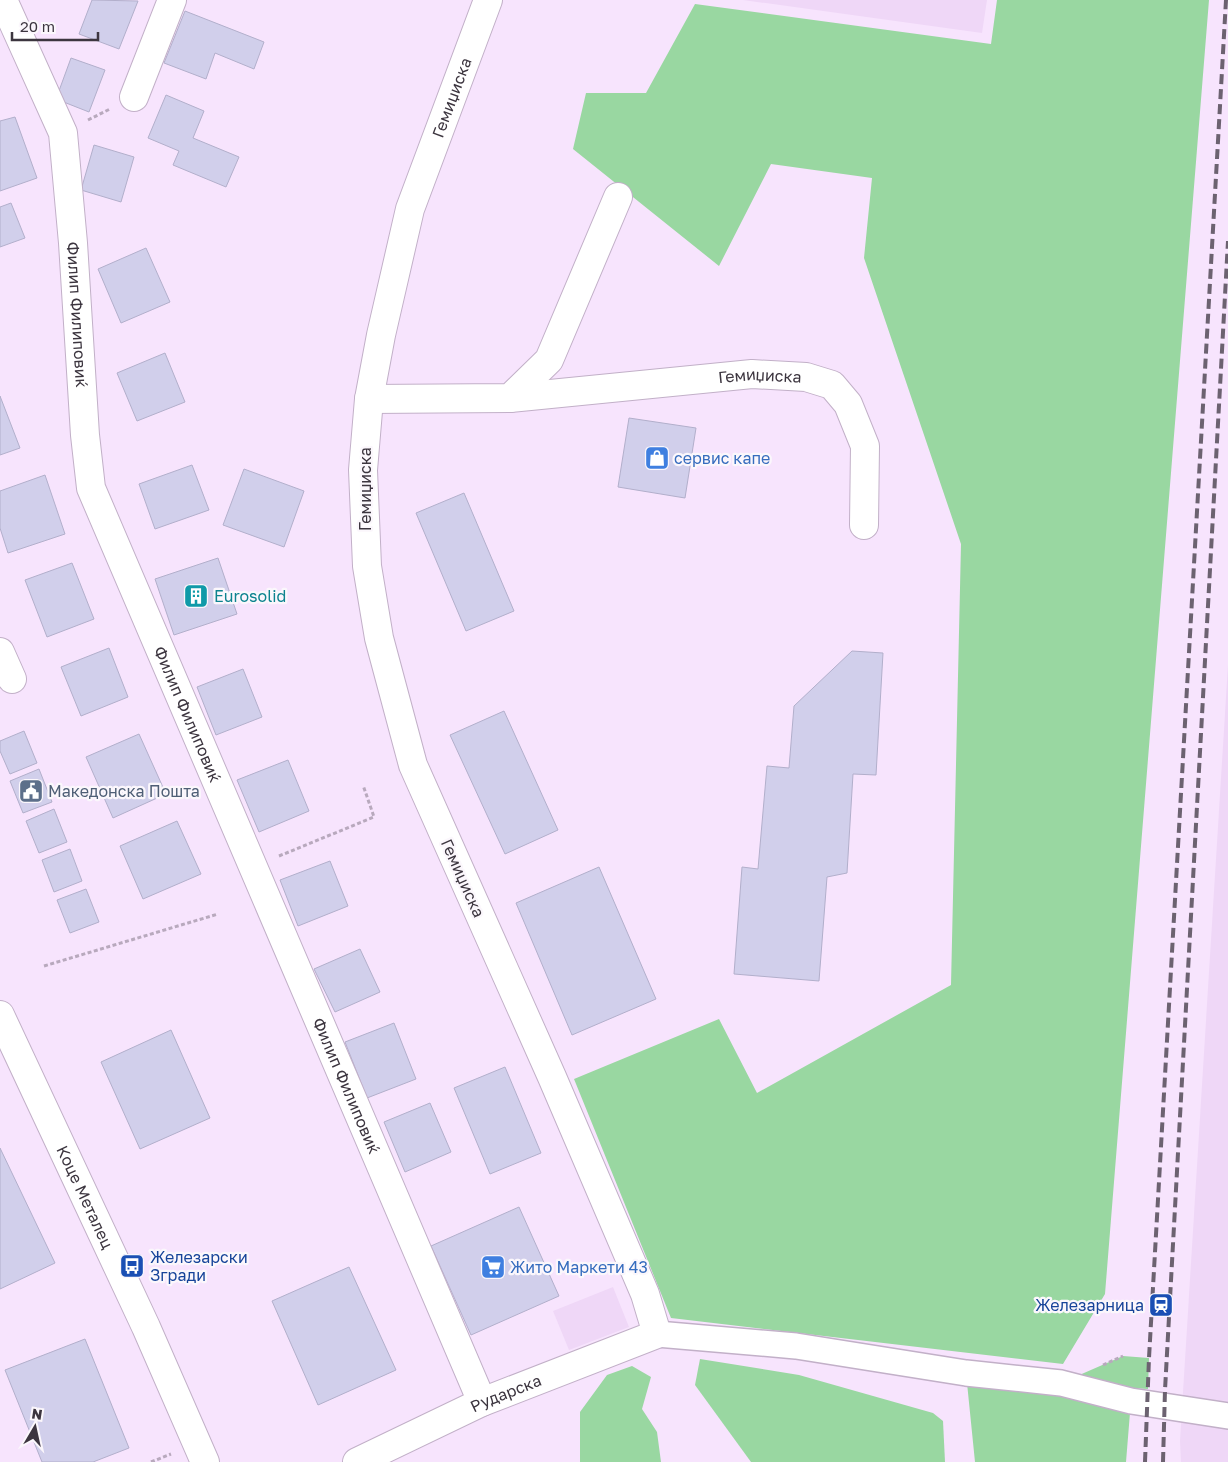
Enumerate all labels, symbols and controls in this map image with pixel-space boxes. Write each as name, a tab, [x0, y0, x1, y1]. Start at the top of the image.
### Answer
scale bar	[12, 10, 99, 42]
text: 20 m	[20, 17, 55, 35]
street label: Гемиџиска	[428, 55, 476, 140]
street label: Филип Филиповиќ	[63, 241, 92, 388]
street label: Гемиџиска	[717, 364, 802, 387]
shop icon: сервис капе	[644, 445, 670, 471]
street label: Гемиџиска	[355, 447, 375, 531]
place label: сервис капе	[674, 448, 770, 468]
building icon: Eurosolid	[183, 583, 209, 609]
place label: Eurosolid	[214, 586, 286, 606]
street label: Филип Филиповиќ	[150, 643, 226, 785]
public building icon: Македонска Пошта	[18, 778, 44, 804]
place label: Македонска Пошта	[48, 781, 200, 801]
street label: Гемиџиска	[437, 836, 489, 920]
street label: Филип Филиповиќ	[309, 1014, 385, 1157]
street label: Коце Металец	[52, 1142, 118, 1252]
place label: Железарски Згради	[150, 1247, 248, 1285]
bus stop icon: Железарски Згради	[119, 1253, 145, 1279]
supermarket icon: Жито Маркети 43	[480, 1254, 506, 1280]
place label: Жито Маркети 43	[510, 1257, 648, 1277]
station icon: Железарница	[1148, 1292, 1174, 1318]
place label: Железарница	[1035, 1295, 1144, 1315]
street label: Рударска	[467, 1370, 544, 1416]
north arrow	[10, 1402, 60, 1452]
text: N	[31, 1404, 44, 1423]

